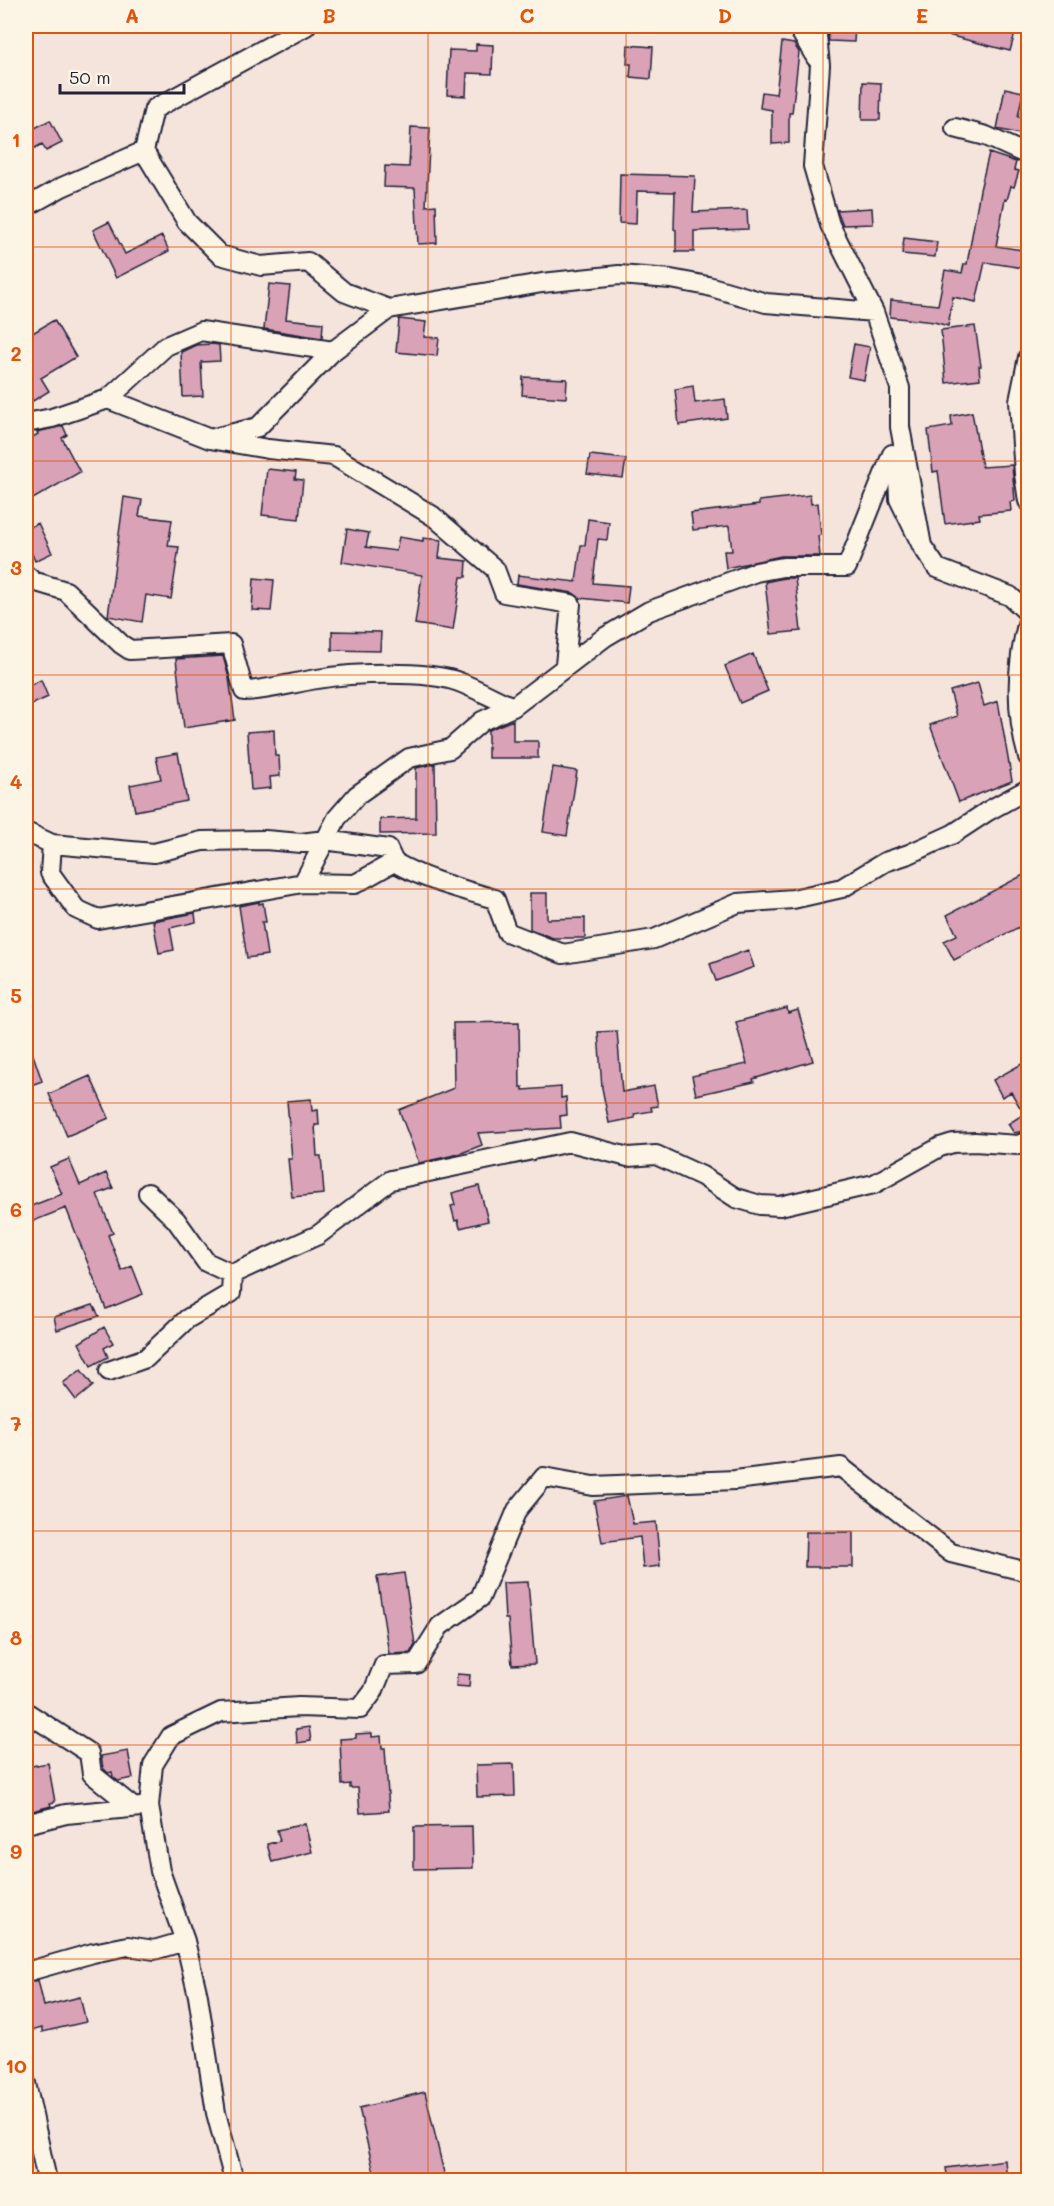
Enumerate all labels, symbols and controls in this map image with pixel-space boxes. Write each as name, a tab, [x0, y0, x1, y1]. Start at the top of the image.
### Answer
text: A	[125, 2, 139, 28]
text: B	[322, 2, 336, 28]
text: C	[520, 2, 535, 28]
text: D	[718, 2, 732, 28]
text: E	[916, 2, 928, 28]
scale bar	[60, 57, 184, 95]
text: 50 m	[69, 65, 111, 89]
text: 1	[12, 126, 20, 152]
text: 2	[10, 340, 22, 366]
text: 3	[10, 554, 22, 580]
text: 4	[10, 768, 23, 794]
text: 5	[10, 982, 22, 1008]
text: 6	[10, 1196, 22, 1222]
text: 7	[10, 1410, 22, 1436]
text: 8	[10, 1624, 22, 1650]
text: 9	[10, 1838, 22, 1864]
text: 10	[5, 2052, 27, 2078]

